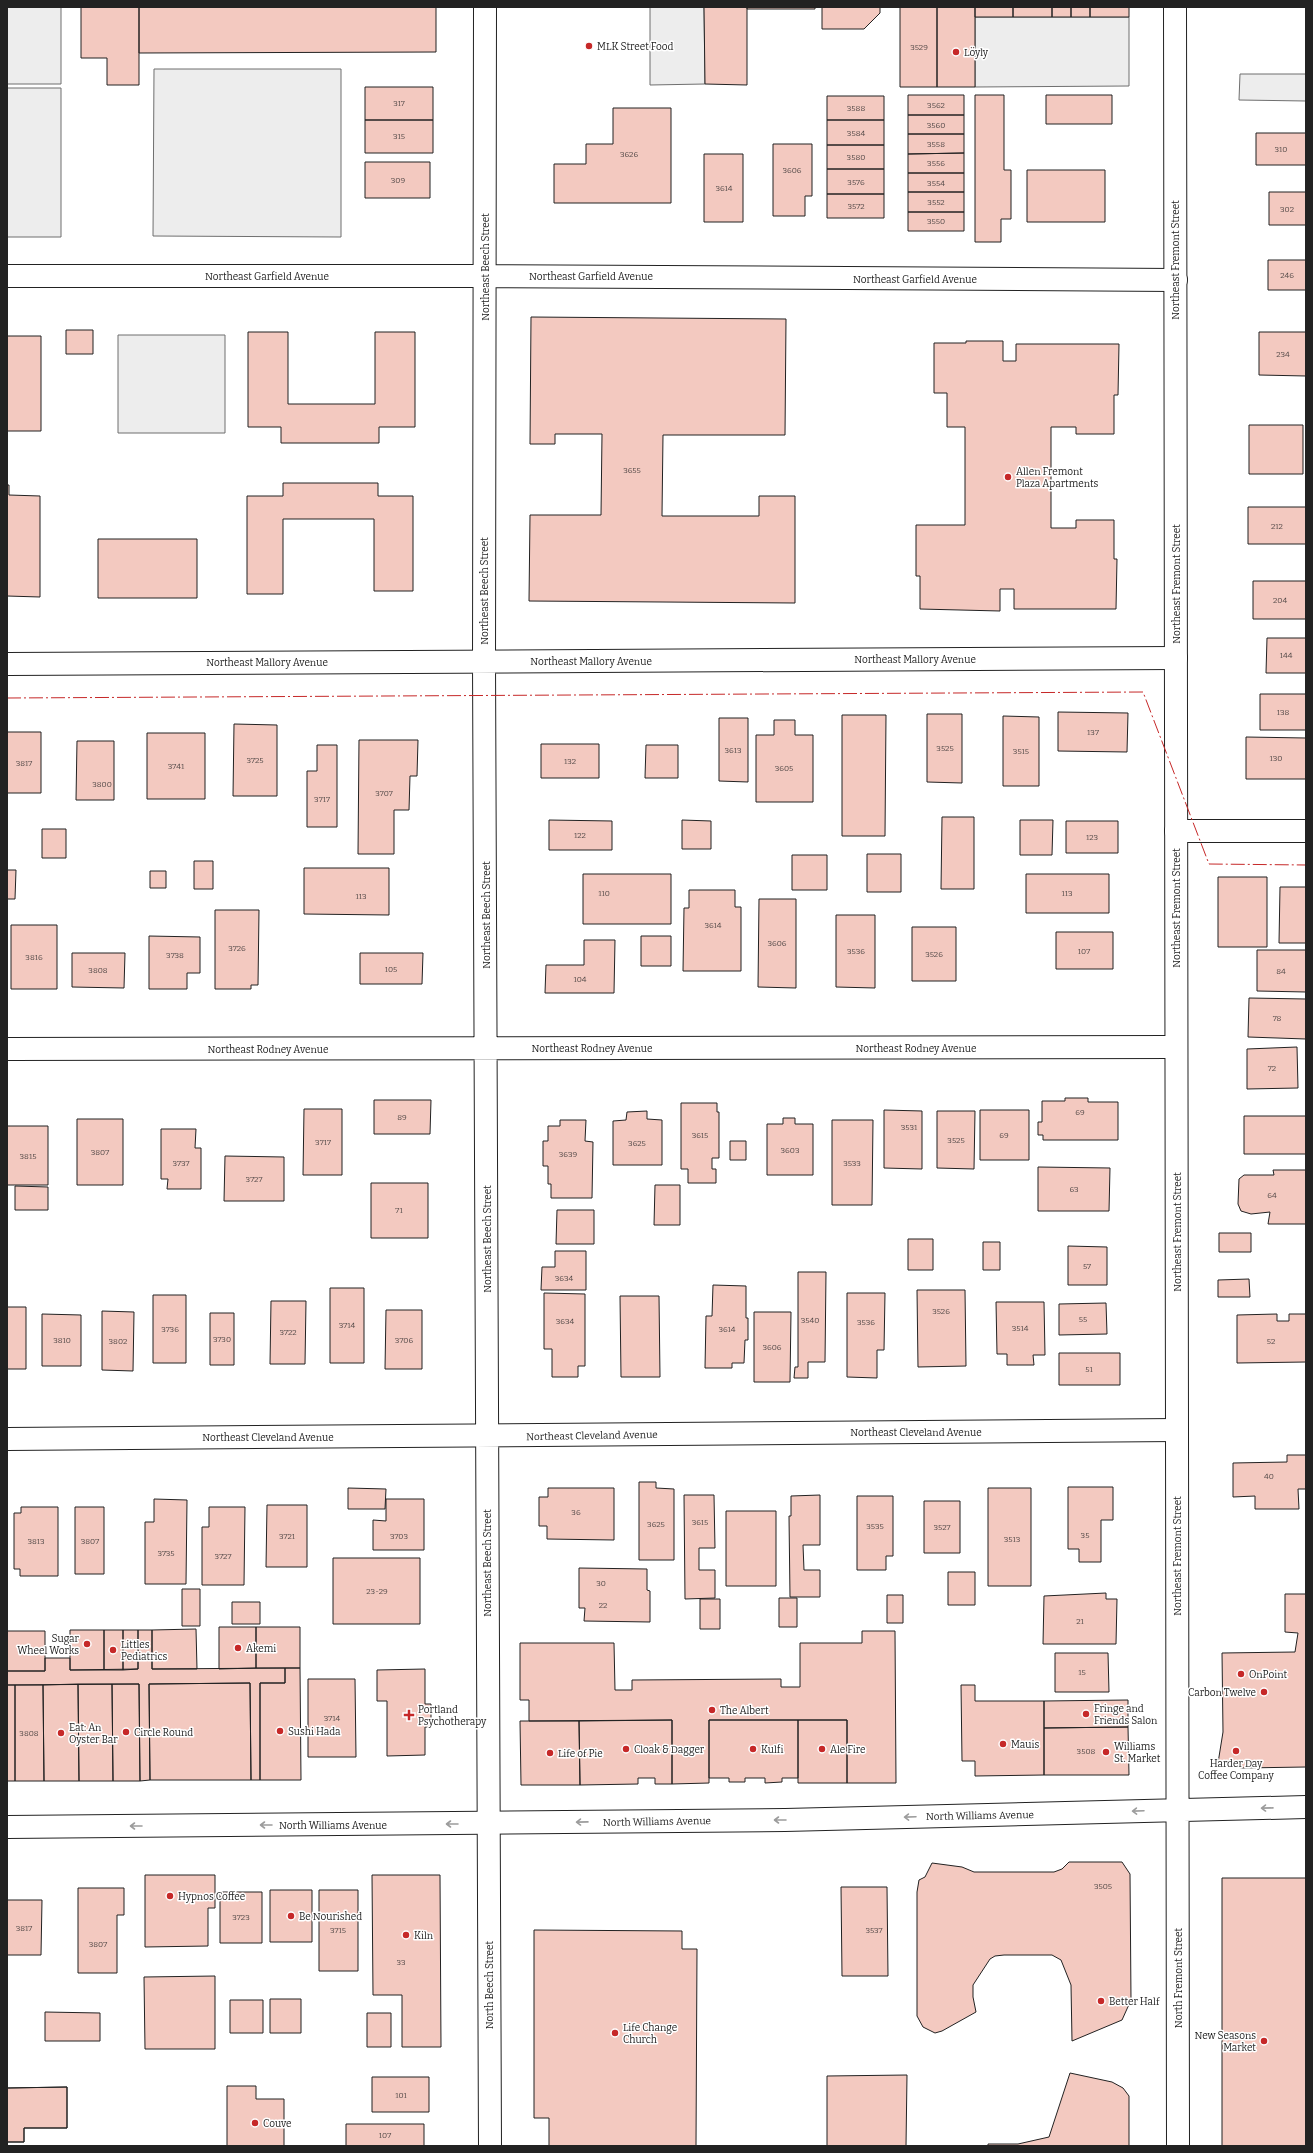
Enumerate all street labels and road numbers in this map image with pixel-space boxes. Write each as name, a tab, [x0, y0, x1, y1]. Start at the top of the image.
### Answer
street label: Northeast Fremont Street	[1170, 200, 1182, 320]
street label: Northeast Beech Street	[480, 213, 492, 321]
street label: Northeast Garfield Avenue	[205, 271, 329, 283]
street label: Northeast Garfield Avenue	[529, 271, 653, 283]
street label: Northeast Garfield Avenue	[853, 274, 977, 286]
street label: Northeast Fremont Street	[1171, 524, 1183, 644]
street label: Northeast Beech Street	[479, 537, 491, 645]
street label: Northeast Mallory Avenue	[854, 654, 976, 666]
street label: Northeast Mallory Avenue	[530, 656, 652, 668]
street label: Northeast Mallory Avenue	[206, 657, 328, 669]
street label: Northeast Fremont Street	[1171, 848, 1183, 968]
street label: Northeast Beech Street	[481, 861, 493, 969]
street label: Northeast Rodney Avenue	[531, 1043, 653, 1055]
street label: Northeast Rodney Avenue	[855, 1043, 977, 1055]
street label: Northeast Rodney Avenue	[207, 1044, 329, 1056]
street label: Northeast Fremont Street	[1172, 1172, 1184, 1292]
street label: Northeast Beech Street	[482, 1185, 494, 1293]
street label: Northeast Cleveland Avenue	[850, 1427, 982, 1439]
street label: Northeast Cleveland Avenue	[526, 1429, 658, 1443]
street label: Northeast Cleveland Avenue	[202, 1432, 334, 1444]
street label: Northeast Fremont Street	[1172, 1496, 1184, 1616]
street label: Northeast Beech Street	[482, 1509, 494, 1617]
street label: North Williams Avenue	[926, 1809, 1034, 1823]
street label: North Williams Avenue	[603, 1815, 711, 1829]
street label: North Williams Avenue	[279, 1820, 387, 1832]
street label: North Fremont Street	[1173, 1927, 1185, 2028]
street label: North Beech Street	[484, 1940, 496, 2029]

